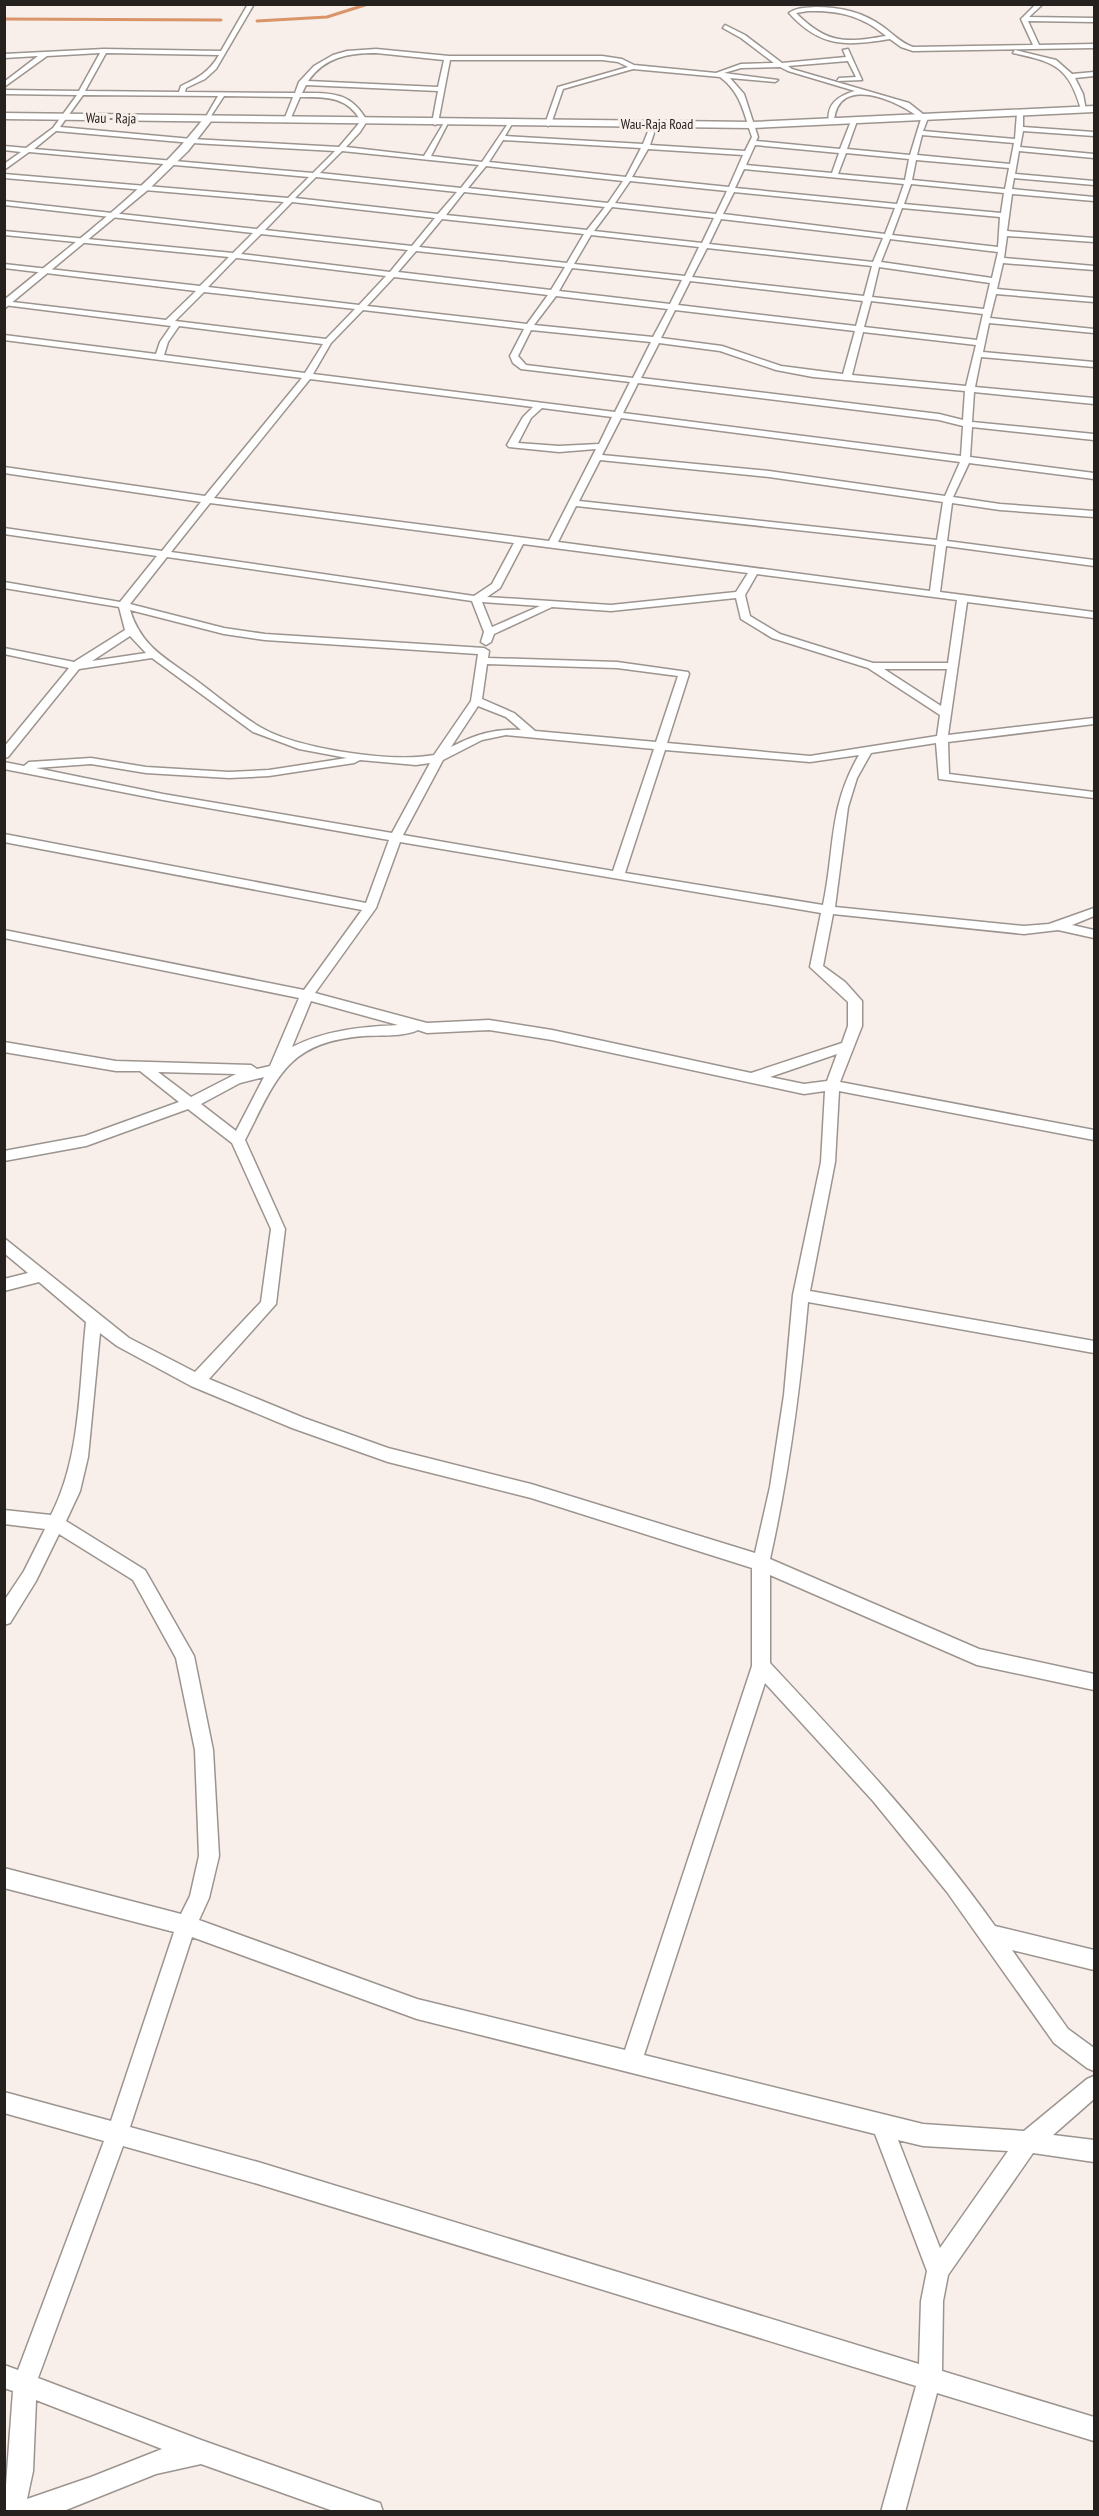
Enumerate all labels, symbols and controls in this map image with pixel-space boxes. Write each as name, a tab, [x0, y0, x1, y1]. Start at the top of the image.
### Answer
street label: Wau - Raja	[86, 109, 136, 127]
street label: Wau-Raja Road	[621, 115, 693, 133]

